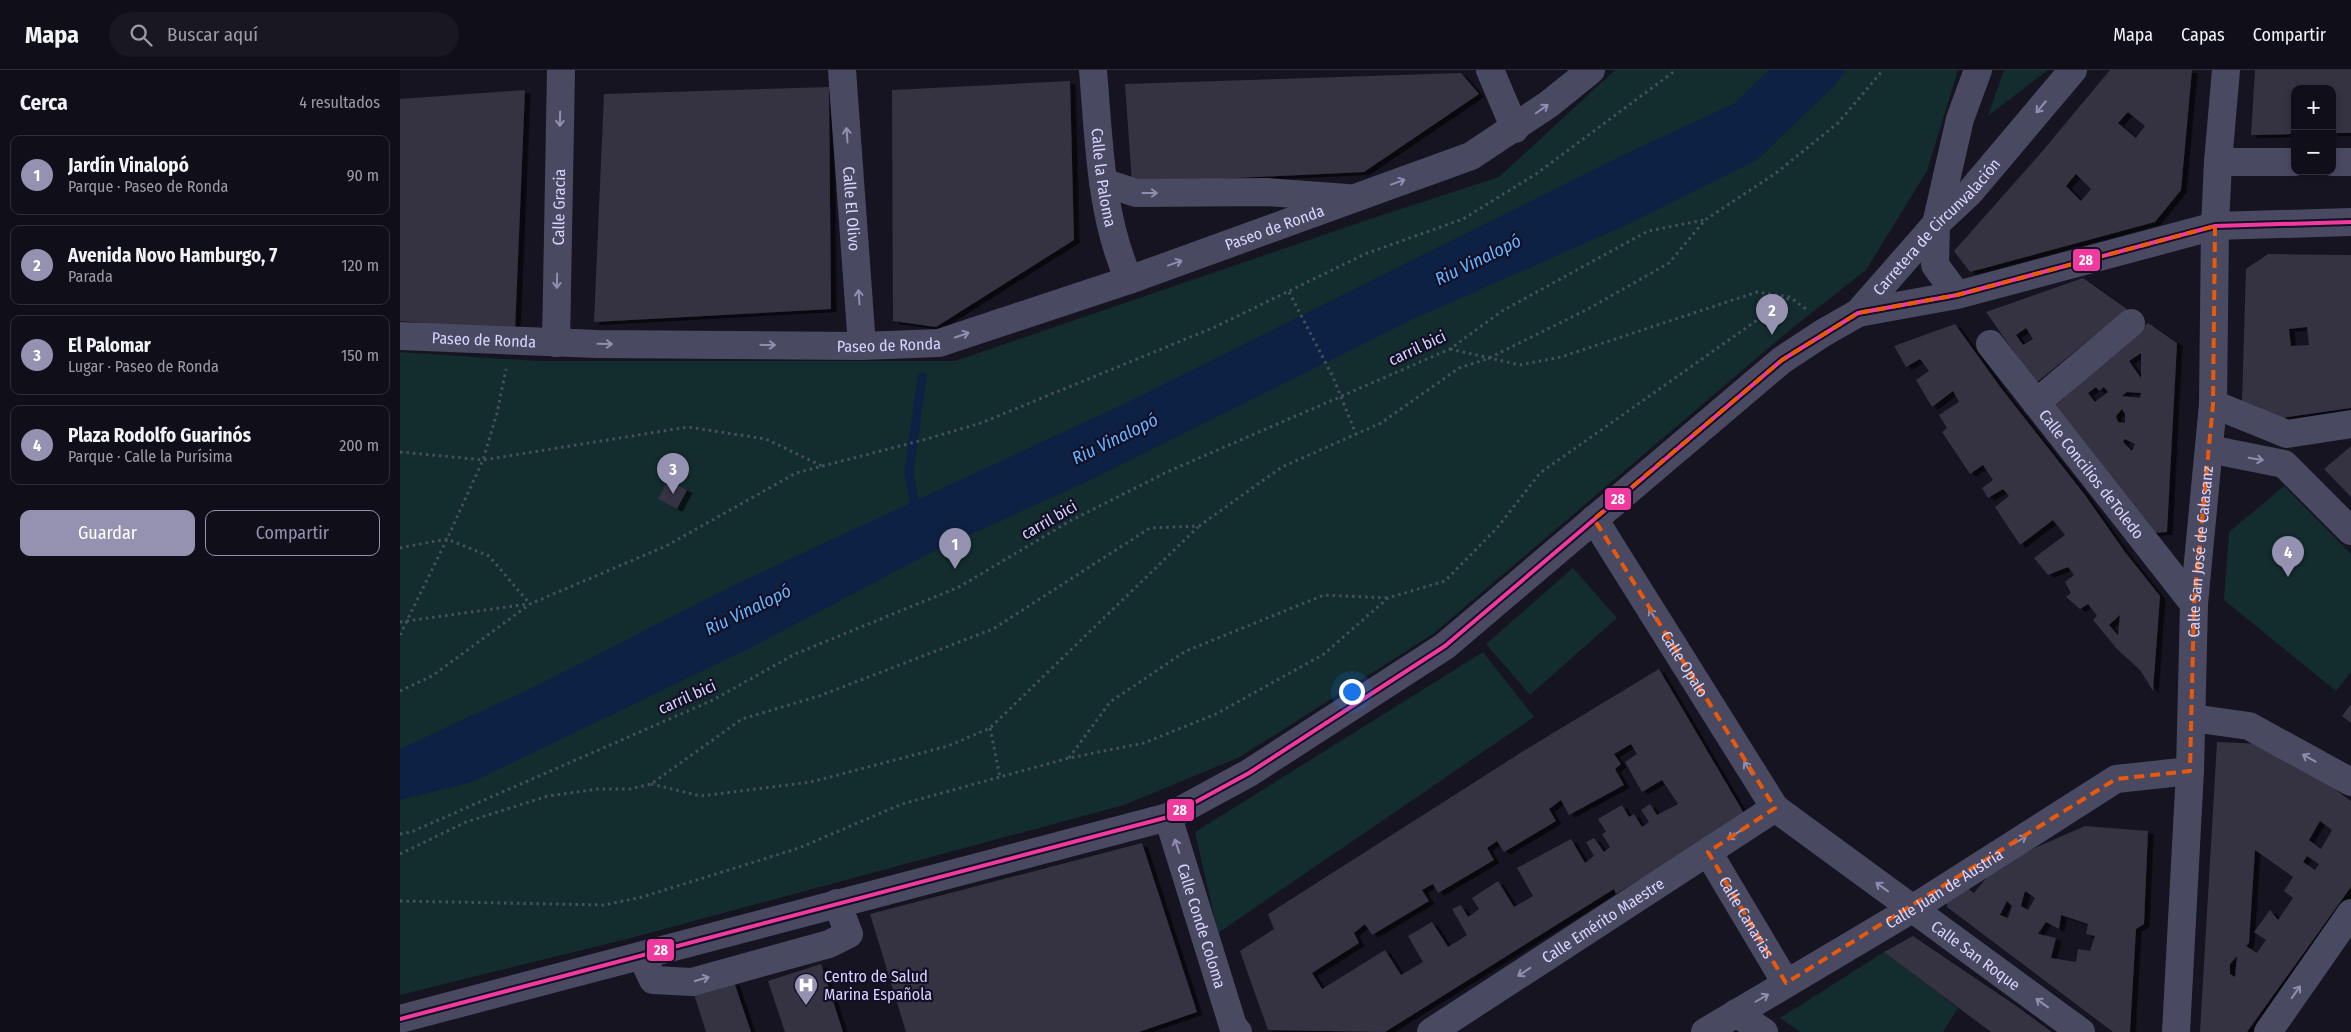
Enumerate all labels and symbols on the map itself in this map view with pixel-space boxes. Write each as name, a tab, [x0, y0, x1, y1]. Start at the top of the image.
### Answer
one-way arrow	[2036, 101, 2047, 114]
one-way arrow	[1535, 104, 1549, 114]
one-way arrow	[555, 110, 565, 126]
street label: Calle la Paloma	[1088, 127, 1121, 229]
one-way arrow	[842, 128, 851, 144]
street label: Carretera de Circunvalación	[1869, 154, 2004, 299]
street label: Calle El Olivo	[840, 166, 865, 252]
street label: Calle Gracia	[548, 168, 569, 245]
one-way arrow	[1390, 177, 1406, 186]
one-way arrow	[1142, 188, 1158, 198]
street label: Paseo de Ronda	[1222, 201, 1327, 254]
water label: Riu Vinalopó	[1431, 230, 1525, 290]
line badge: 28	[2072, 248, 2101, 272]
text: 28	[2078, 252, 2094, 269]
one-way arrow	[1166, 258, 1182, 267]
one-way arrow	[552, 272, 562, 289]
one-way arrow	[854, 290, 863, 306]
pin: 2	[1756, 294, 1788, 335]
street label: carril bici	[1385, 326, 1449, 370]
street label: Paseo de Ronda	[431, 328, 537, 351]
one-way arrow	[954, 330, 970, 339]
street label: Paseo de Ronda	[837, 333, 941, 356]
one-way arrow	[596, 339, 613, 349]
one-way arrow	[759, 340, 775, 350]
street label: Calle Concilios deToledo	[2035, 405, 2148, 542]
water label: Riu Vinalopó	[1068, 409, 1162, 469]
pin: 3	[657, 453, 689, 494]
one-way arrow	[2248, 454, 2264, 464]
street label: Calle San José de Calasanz	[2184, 465, 2217, 638]
line badge: 28	[1604, 487, 1632, 511]
text: 28	[1610, 491, 1626, 508]
street label: carril bici	[1018, 496, 1080, 544]
pin: 1	[939, 528, 971, 569]
pin: 4	[2272, 536, 2304, 577]
water label: Riu Vinalopó	[701, 580, 795, 640]
one-way arrow	[1648, 608, 1658, 622]
street label: Calle Opalo	[1657, 627, 1713, 701]
street label: carril bici	[655, 676, 719, 718]
your location	[1339, 679, 1365, 705]
one-way arrow	[2301, 753, 2316, 763]
one-way arrow	[1743, 761, 1753, 775]
line badge: 28	[1166, 798, 1195, 822]
text: 28	[1172, 802, 1188, 819]
one-way arrow	[1727, 830, 1741, 840]
one-way arrow	[2013, 835, 2027, 846]
one-way arrow	[1172, 839, 1181, 854]
street label: Calle Juan de Austria	[1882, 844, 2006, 932]
street label: Calle Conde Coloma	[1174, 861, 1230, 991]
street label: Calle Emérito Maestre	[1538, 873, 1668, 967]
street label: Calle Canarias	[1715, 873, 1779, 962]
one-way arrow	[1875, 882, 1889, 892]
street label: Calle San Roque	[1928, 916, 2024, 994]
line badge: 28	[646, 938, 675, 962]
text: 28	[653, 942, 669, 959]
place label: Centro de Salud Marina Española	[824, 967, 932, 1004]
one-way arrow	[1518, 967, 1532, 977]
hospital icon: Centro de Salud Marina Española	[793, 972, 819, 1006]
one-way arrow	[693, 974, 709, 984]
one-way arrow	[2291, 985, 2301, 999]
one-way arrow	[1754, 992, 1768, 1002]
one-way arrow	[2035, 998, 2049, 1008]

